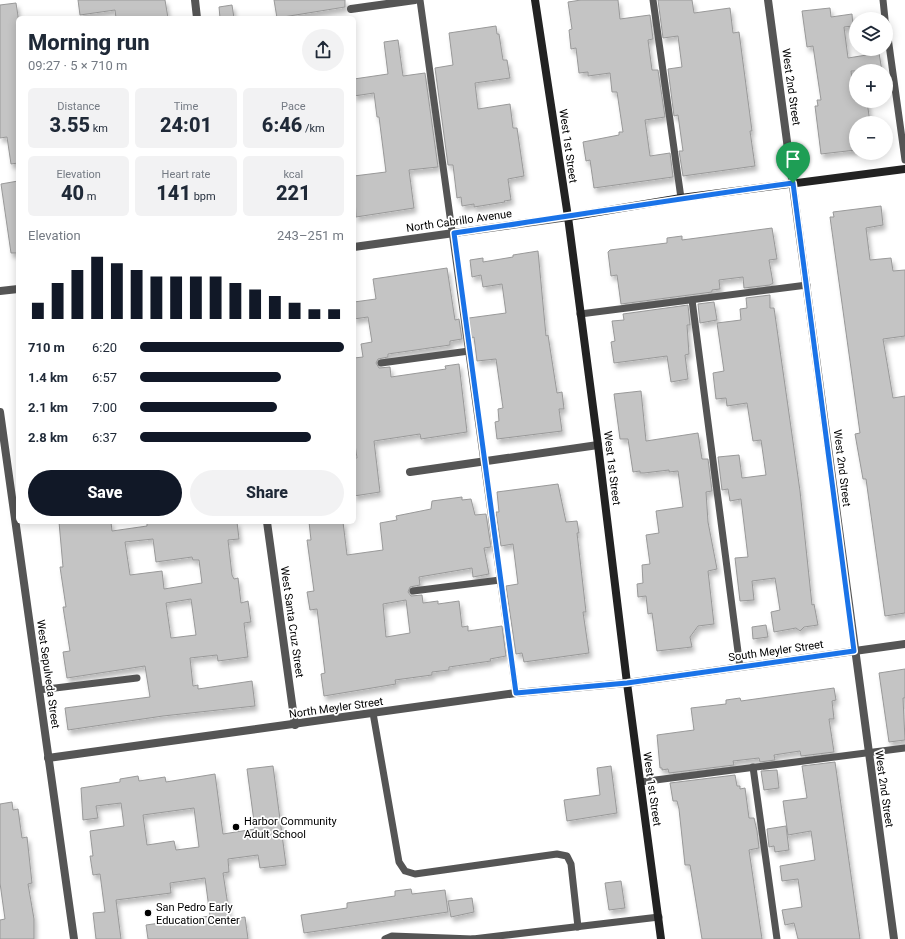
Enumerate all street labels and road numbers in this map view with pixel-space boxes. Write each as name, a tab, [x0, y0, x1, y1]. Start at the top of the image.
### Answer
street label: West 2nd Street	[779, 48, 803, 127]
street label: West 1st Street	[556, 108, 580, 184]
street label: North Cabrillo Avenue	[405, 207, 513, 235]
street label: West 2nd Street	[831, 429, 853, 508]
street label: West 1st Street	[601, 430, 623, 506]
street label: West Santa Cruz Street	[278, 565, 306, 679]
street label: West Sepulveda Street	[34, 619, 62, 730]
street label: South Meyler Street	[728, 638, 825, 664]
street label: North Meyler Street	[288, 695, 384, 721]
street label: West 2nd Street	[872, 750, 896, 829]
street label: West 1st Street	[640, 751, 664, 827]

